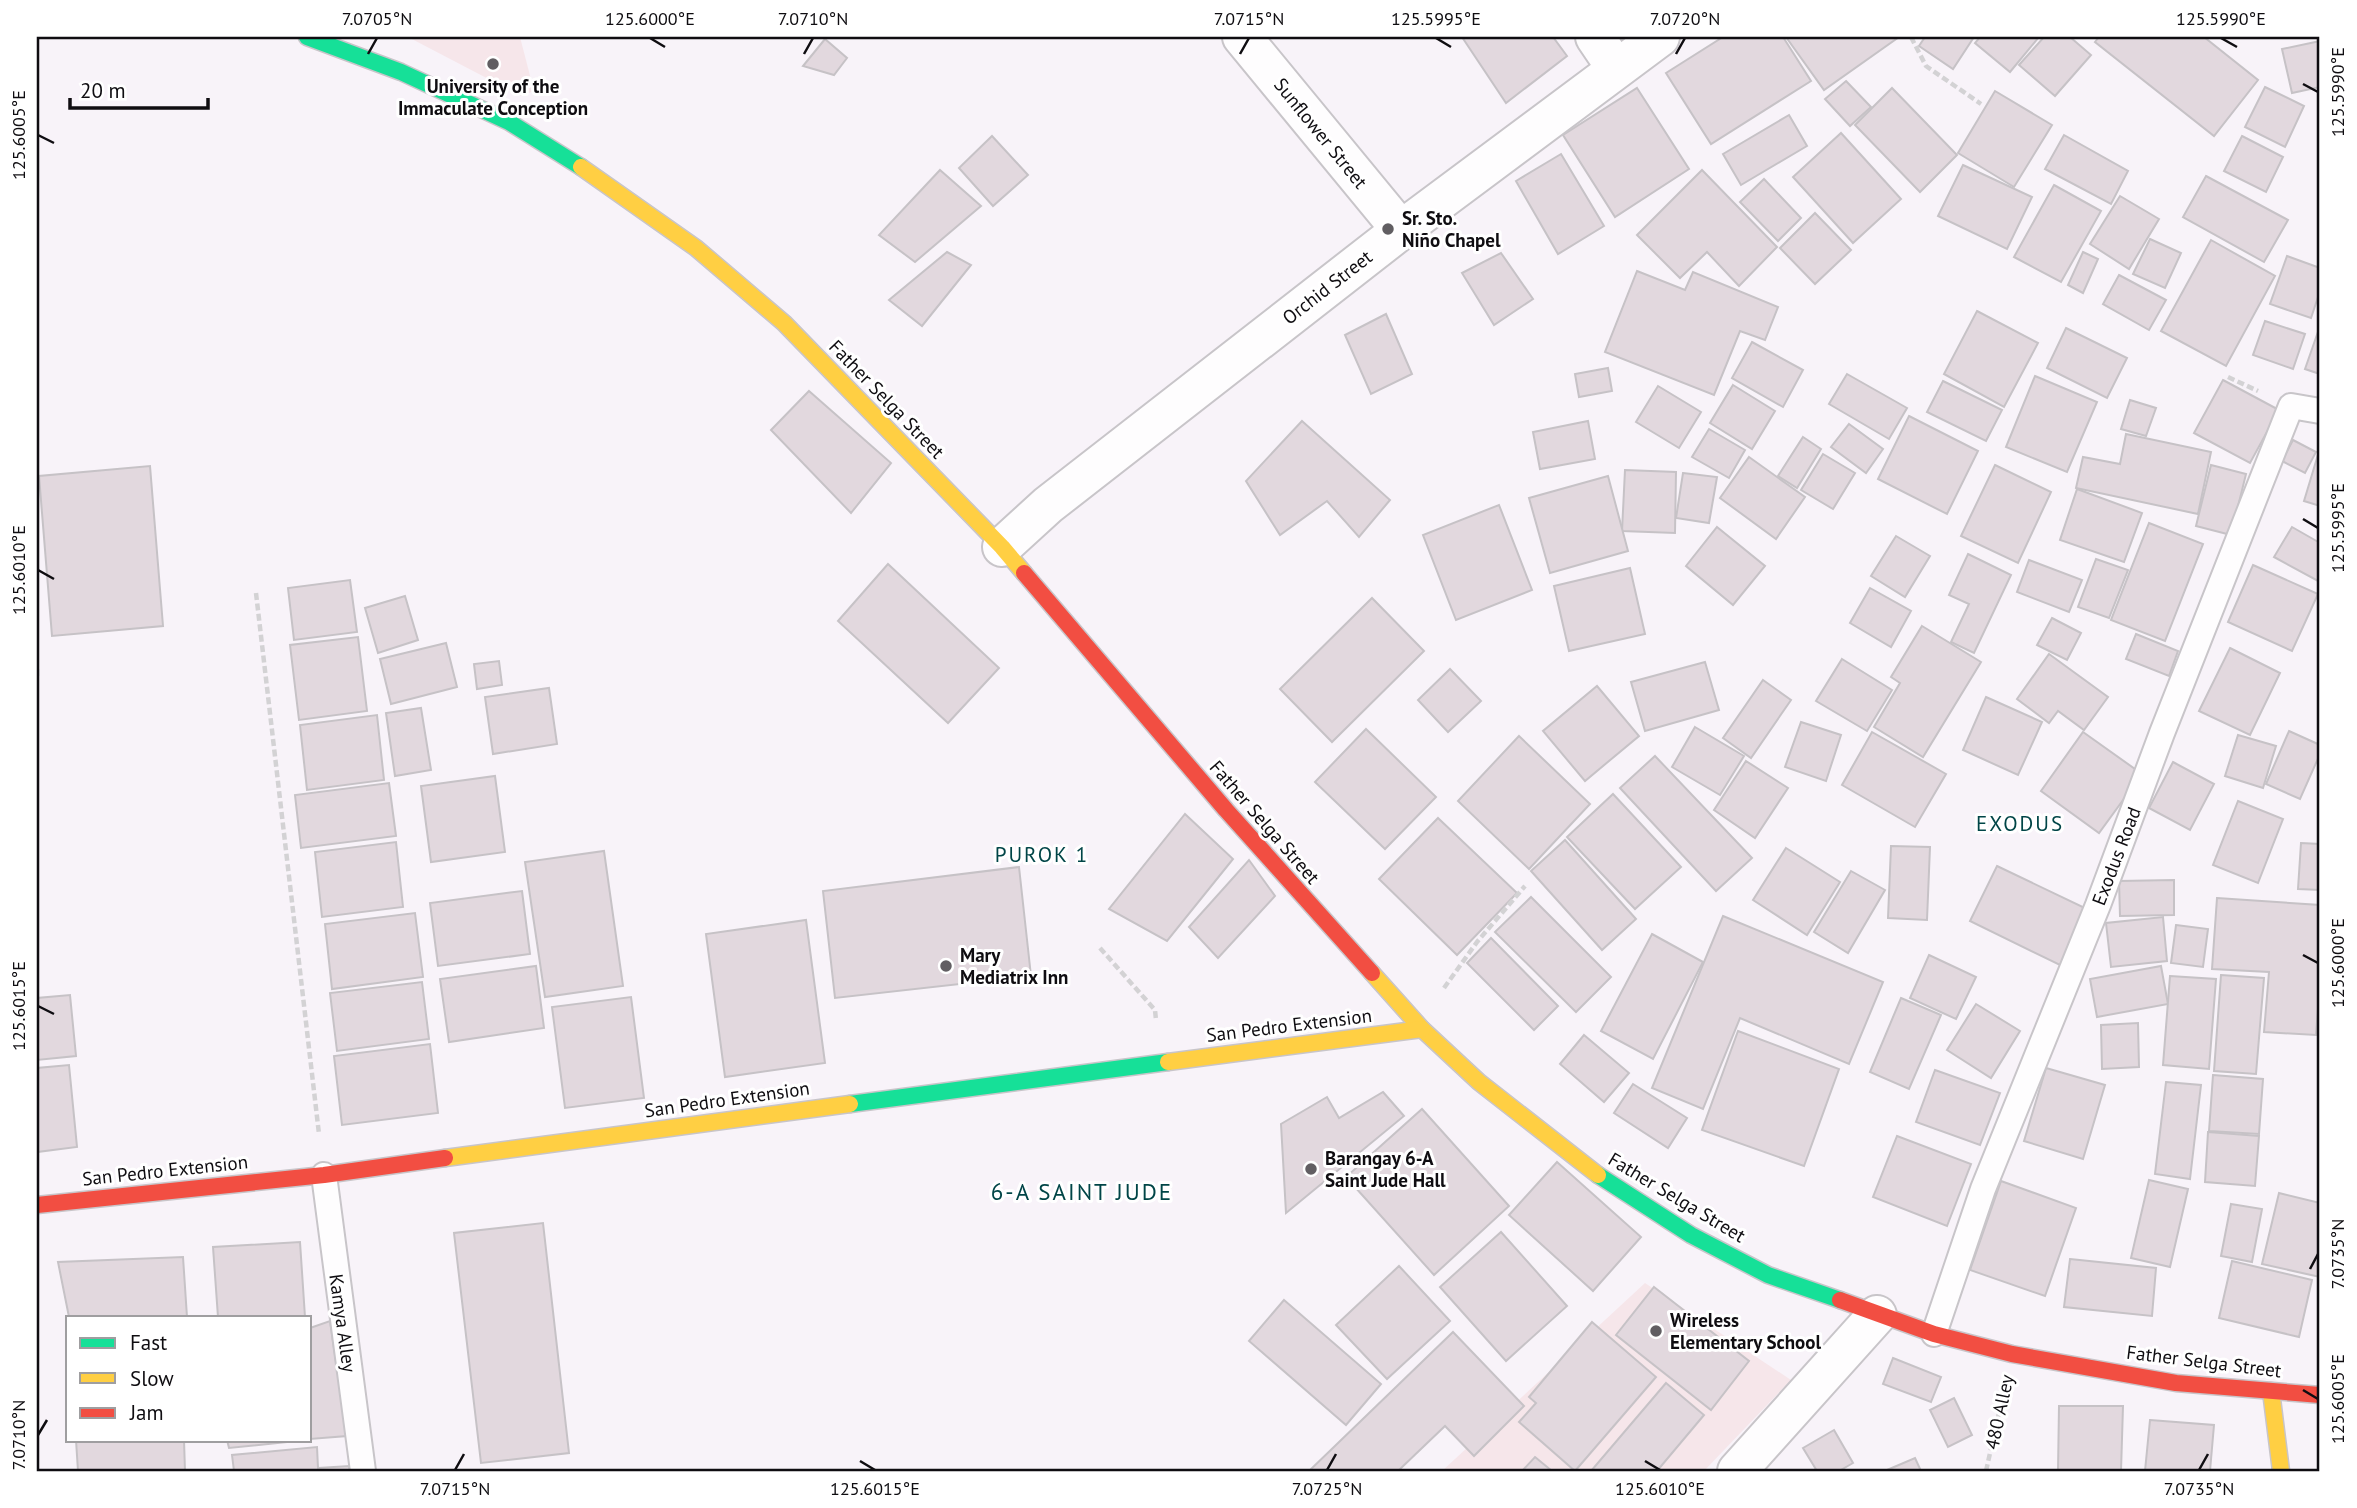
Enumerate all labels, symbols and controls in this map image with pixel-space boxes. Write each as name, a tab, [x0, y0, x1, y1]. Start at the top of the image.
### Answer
text: 7.0705°N	[342, 7, 412, 30]
text: 125.6000°E	[605, 7, 695, 30]
text: 7.0710°N	[778, 7, 848, 30]
text: 7.0715°N	[1214, 7, 1284, 30]
text: 125.5995°E	[1391, 7, 1481, 30]
text: 7.0720°N	[1650, 7, 1720, 30]
text: 125.5990°E	[2176, 7, 2266, 30]
text: 125.5990°E	[2326, 47, 2349, 137]
marker: University of the Immaculate Conception	[485, 56, 501, 72]
scale bar	[70, 66, 208, 110]
street label: Sunflower Street	[1269, 73, 1373, 194]
place label: University of the Immaculate Conception	[398, 74, 588, 120]
text: 20 m	[80, 77, 126, 104]
text: 125.6005°E	[7, 90, 30, 180]
place label: Sr. Sto. Niño Chapel	[1402, 206, 1501, 252]
marker: Sr. Sto. Niño Chapel	[1380, 221, 1396, 237]
street label: Orchid Street	[1277, 244, 1377, 329]
street label: Father Selga Street	[824, 335, 950, 464]
text: 125.5995°E	[2326, 483, 2349, 573]
text: 125.6010°E	[7, 525, 30, 615]
street label: Father Selga Street	[1205, 755, 1326, 889]
street label: Exodus Road	[2086, 803, 2146, 909]
district label: EXODUS	[1976, 810, 2064, 837]
district label: PUROK 1	[995, 841, 1089, 868]
text: 125.6000°E	[2326, 918, 2349, 1008]
place label: Mary Mediatrix Inn	[960, 943, 1068, 989]
marker: Mary Mediatrix Inn	[938, 958, 954, 974]
text: 125.6015°E	[7, 961, 30, 1051]
street label: San Pedro Extension	[1205, 1003, 1373, 1047]
street label: San Pedro Extension	[643, 1076, 811, 1122]
place label: Barangay 6-A Saint Jude Hall	[1325, 1146, 1446, 1192]
street label: Father Selga Street	[1604, 1147, 1750, 1248]
street label: San Pedro Extension	[81, 1149, 249, 1191]
marker: Barangay 6-A Saint Jude Hall	[1303, 1161, 1319, 1177]
district label: 6-A SAINT JUDE	[991, 1177, 1173, 1206]
text: 7.0735°N	[2326, 1219, 2349, 1289]
street label: Kamya Alley	[324, 1272, 362, 1374]
place label: Wireless Elementary School	[1670, 1308, 1821, 1354]
legend	[66, 1316, 312, 1442]
marker: Wireless Elementary School	[1648, 1323, 1664, 1339]
text: Fast	[130, 1329, 167, 1356]
street label: Father Selga Street	[2125, 1340, 2283, 1382]
text: 125.6005°E	[2326, 1354, 2349, 1444]
text: Slow	[130, 1365, 174, 1392]
street label: 480 Alley	[1979, 1372, 2019, 1452]
text: Jam	[129, 1399, 164, 1426]
text: 7.0710°N	[7, 1400, 30, 1470]
text: 7.0715°N	[420, 1477, 490, 1500]
text: 125.6015°E	[830, 1477, 920, 1500]
text: 7.0725°N	[1292, 1477, 1362, 1500]
text: 125.6010°E	[1615, 1477, 1705, 1500]
text: 7.0735°N	[2164, 1477, 2234, 1500]

